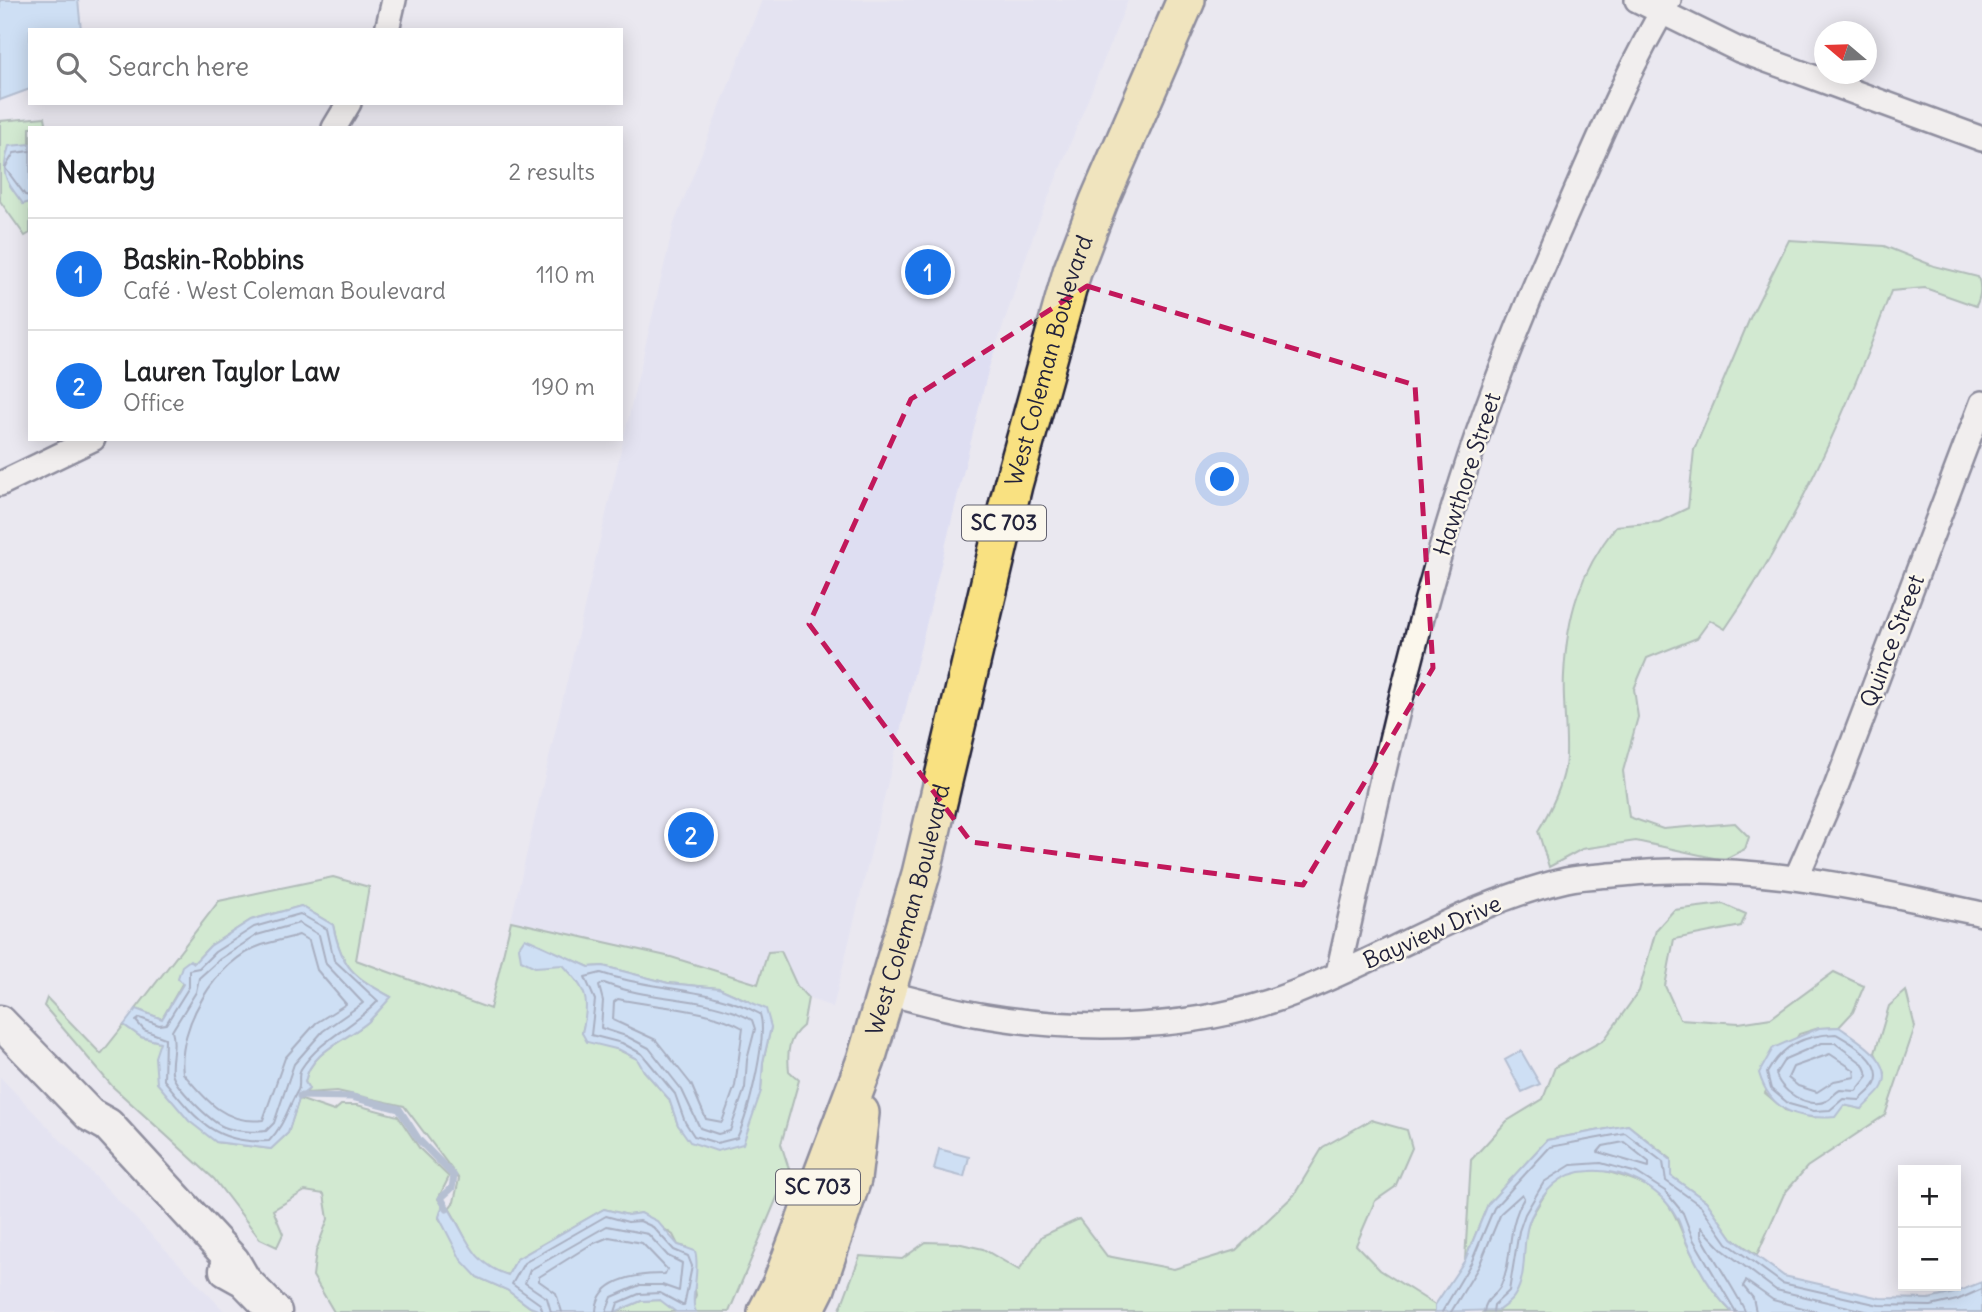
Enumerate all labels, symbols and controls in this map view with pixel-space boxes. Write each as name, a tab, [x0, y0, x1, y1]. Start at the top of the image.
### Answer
north arrow	[1814, 21, 1877, 84]
search box	[28, 28, 623, 105]
icon: search	[52, 48, 90, 86]
text: Search here	[108, 50, 249, 83]
text: Nearby	[56, 153, 156, 191]
text: 2 results	[509, 157, 595, 186]
street label: West Coleman Boulevard	[998, 231, 1099, 489]
text: Baskin-Robbins	[123, 243, 304, 276]
pin: 1	[905, 246, 951, 298]
text: 1	[74, 260, 84, 289]
text: 110 m	[536, 260, 595, 289]
text: Café · West Coleman Boulevard	[123, 276, 446, 305]
text: Lauren Taylor Law	[123, 355, 340, 388]
text: 2	[73, 372, 85, 401]
text: 190 m	[532, 372, 595, 401]
text: Office	[123, 388, 185, 417]
street label: Hawthore Street	[1427, 388, 1507, 559]
your location	[1205, 462, 1239, 496]
road number: SC 703	[962, 505, 1046, 540]
street label: Quince Street	[1853, 570, 1930, 711]
street label: West Coleman Boulevard	[859, 781, 956, 1039]
pin: 2	[668, 809, 714, 861]
street label: Bayview Drive	[1358, 888, 1505, 975]
map controls	[1898, 1165, 1961, 1291]
button: +	[1898, 1165, 1961, 1228]
road number: SC 703	[776, 1170, 860, 1204]
button: −	[1898, 1228, 1961, 1291]

